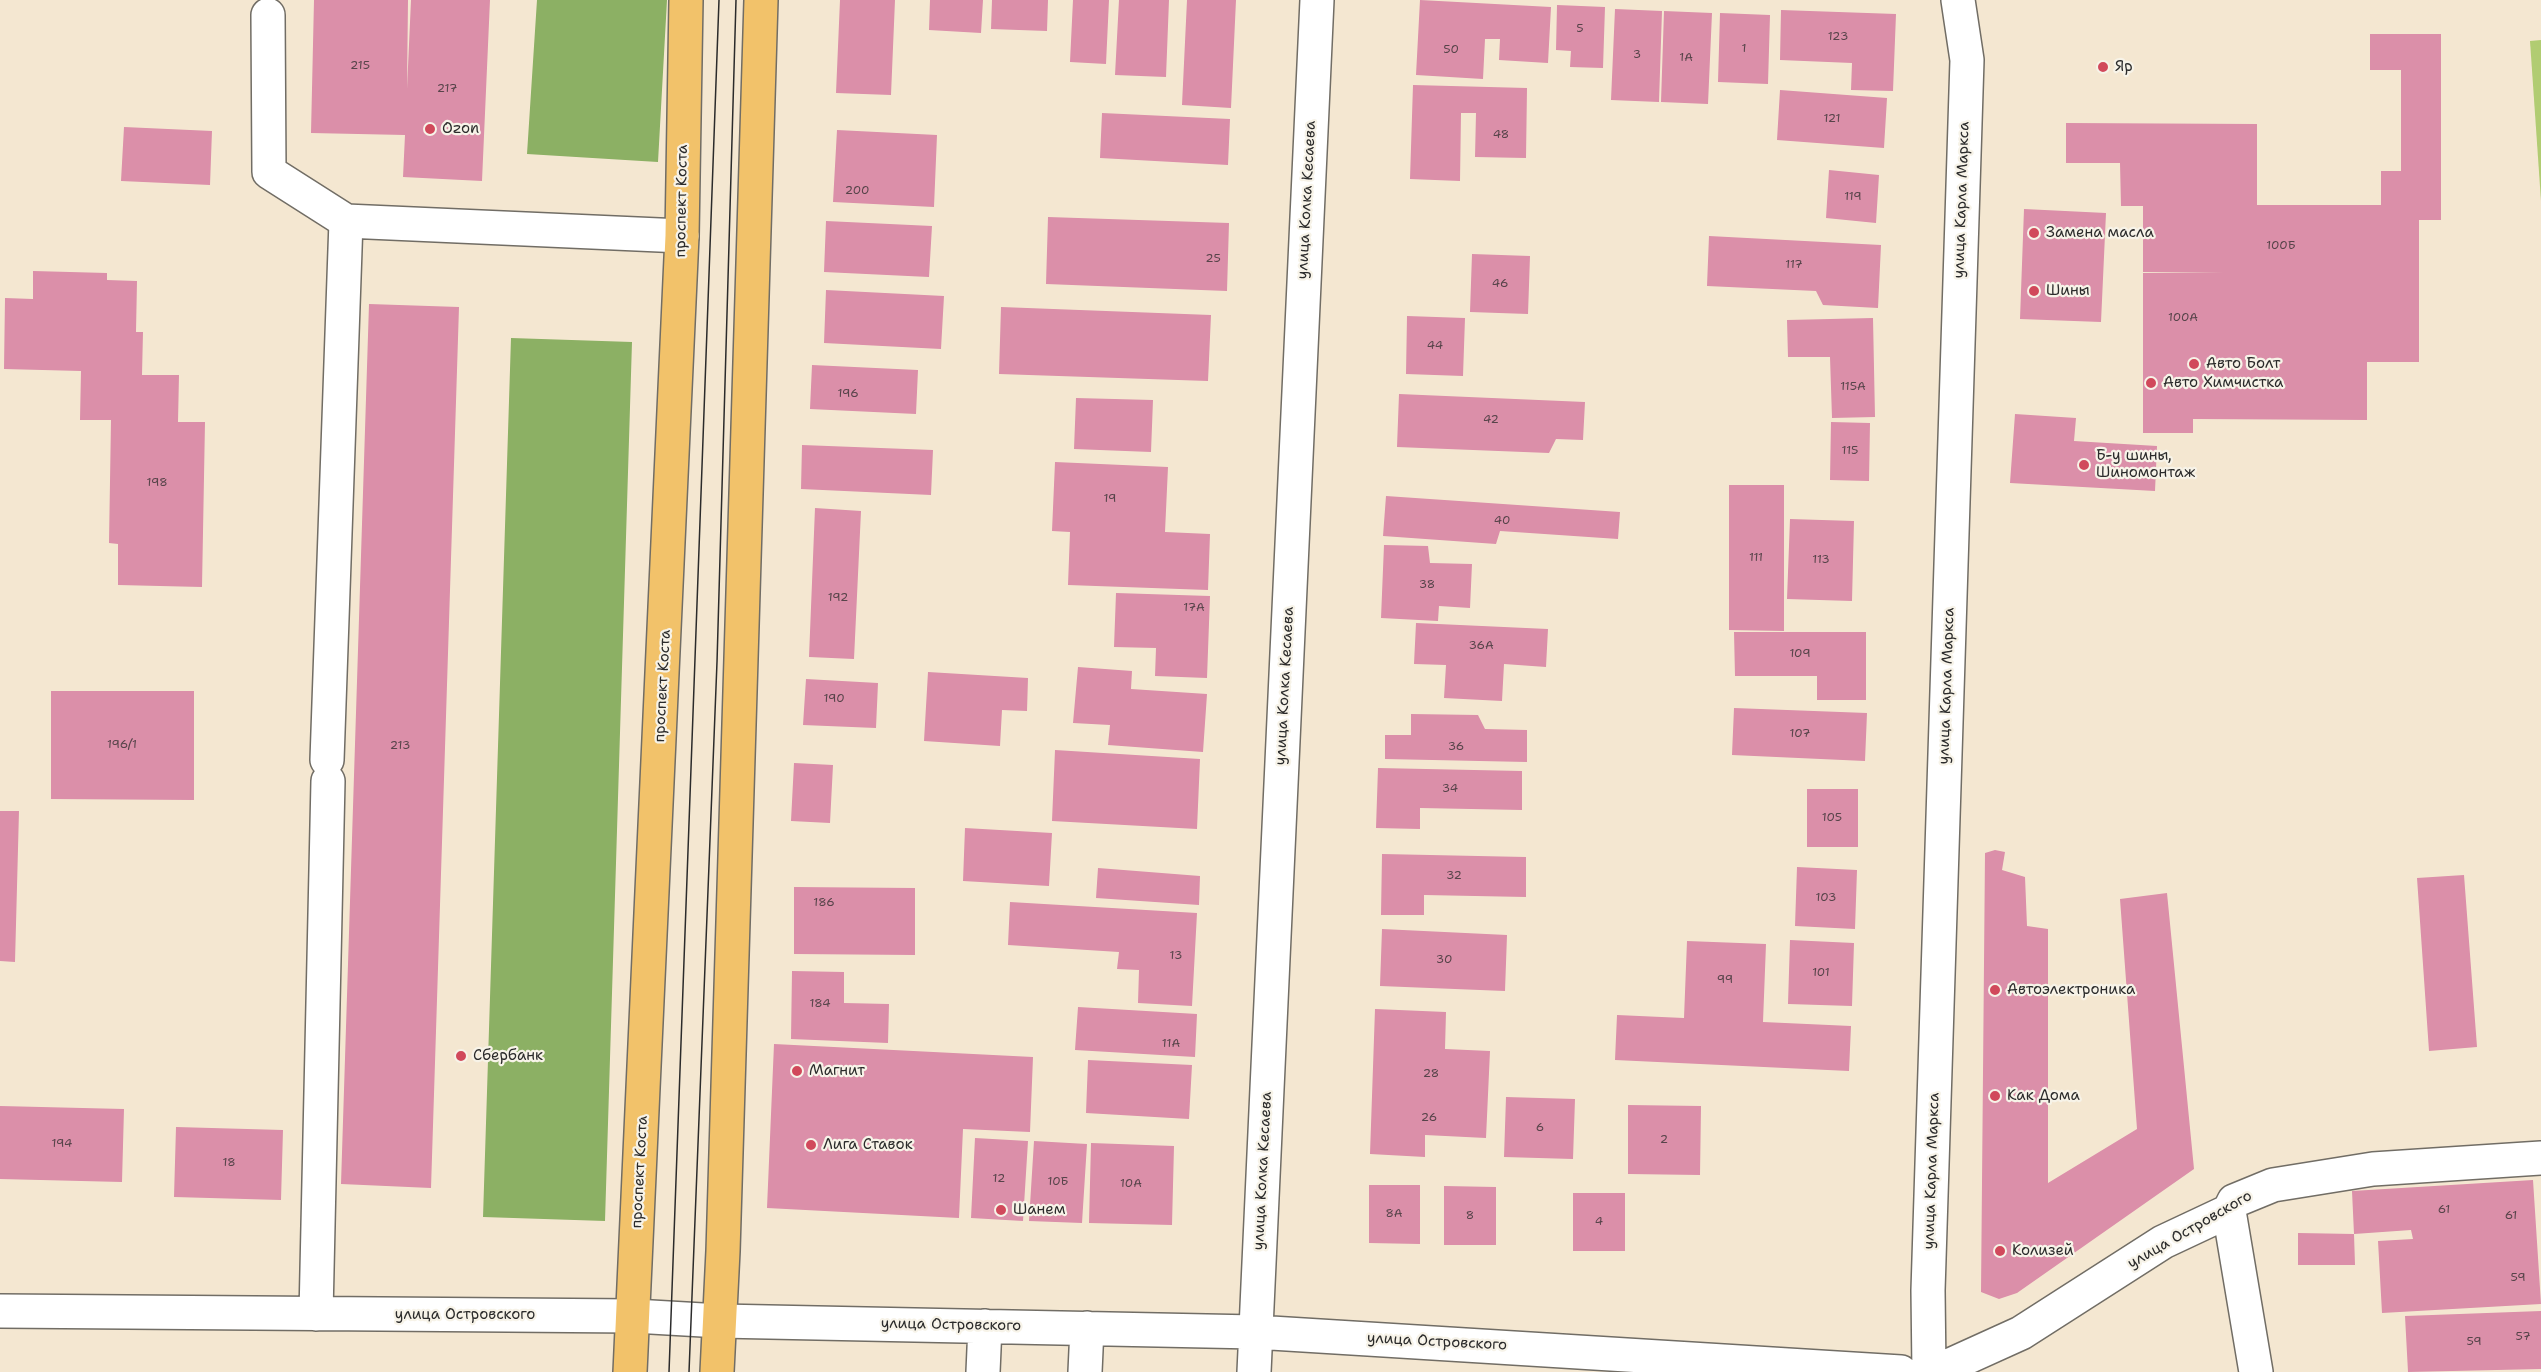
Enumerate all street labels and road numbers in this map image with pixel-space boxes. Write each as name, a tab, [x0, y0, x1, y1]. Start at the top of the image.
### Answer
street label: улица Колка Кесаева	[1294, 120, 1320, 280]
street label: улица Карла Маркса	[1950, 121, 1974, 279]
street label: проспект Коста	[672, 144, 692, 258]
street label: улица Колка Кесаева	[1272, 606, 1298, 766]
street label: улица Карла Маркса	[1935, 607, 1959, 765]
street label: проспект Коста	[651, 629, 675, 743]
street label: улица Колка Кесаева	[1250, 1091, 1276, 1251]
street label: улица Карла Маркса	[1920, 1092, 1944, 1250]
street label: проспект Коста	[628, 1115, 652, 1229]
street label: улица Островского	[2125, 1187, 2255, 1273]
street label: улица Островского	[395, 1306, 535, 1324]
street label: улица Островского	[881, 1315, 1021, 1335]
street label: улица Островского	[1366, 1329, 1508, 1355]

